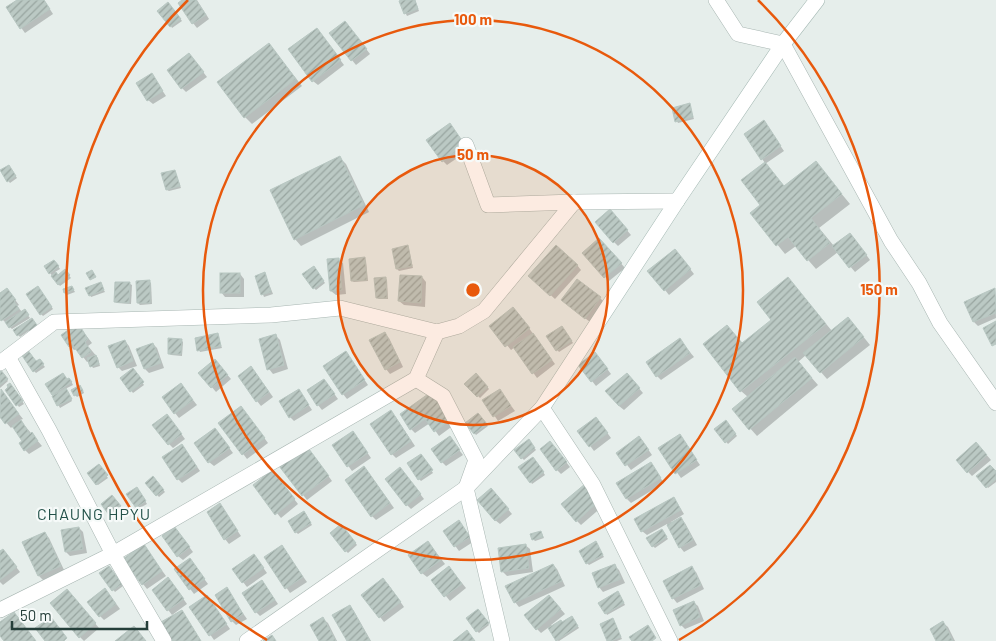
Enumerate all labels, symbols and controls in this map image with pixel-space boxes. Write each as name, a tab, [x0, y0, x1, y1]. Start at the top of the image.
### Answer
text: 100 m	[454, 10, 492, 28]
text: 50 m	[457, 145, 489, 163]
text: 150 m	[860, 280, 898, 298]
centre of rings	[464, 281, 482, 299]
district label: CHAUNG HPYU	[37, 504, 151, 523]
scale bar	[12, 598, 148, 630]
text: 50 m	[20, 606, 52, 624]

